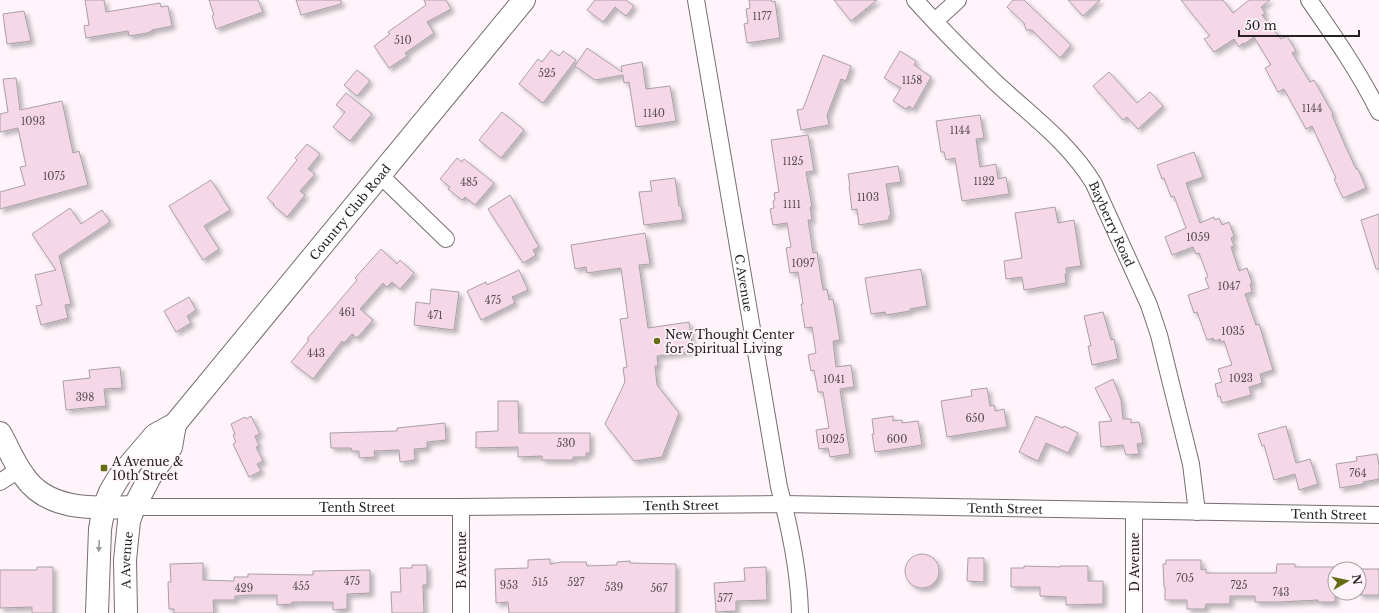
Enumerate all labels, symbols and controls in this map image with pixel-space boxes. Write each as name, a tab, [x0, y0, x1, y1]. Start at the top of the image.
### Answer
house number: 1177	[753, 10, 772, 23]
scale bar	[1239, 12, 1359, 38]
text: 50 m	[1245, 18, 1277, 33]
house number: 510	[394, 34, 412, 47]
house number: 525	[538, 67, 556, 80]
house number: 1158	[902, 74, 922, 87]
house number: 1144	[1302, 102, 1322, 115]
house number: 1140	[643, 107, 665, 120]
house number: 1093	[21, 115, 45, 128]
house number: 1144	[950, 124, 970, 137]
house number: 1125	[783, 155, 804, 168]
street label: Country Club Road	[306, 161, 393, 263]
house number: 1075	[43, 170, 65, 183]
house number: 1122	[973, 175, 995, 188]
house number: 485	[460, 176, 478, 189]
street label: Bayberry Road	[1086, 179, 1138, 269]
house number: 1103	[857, 191, 879, 204]
house number: 1111	[783, 198, 801, 211]
house number: 1059	[1186, 231, 1210, 244]
street label: C Avenue	[732, 253, 757, 313]
house number: 1097	[791, 257, 815, 270]
house number: 1047	[1218, 280, 1241, 293]
house number: 475	[485, 294, 502, 307]
house number: 461	[339, 306, 355, 319]
house number: 471	[427, 309, 443, 322]
house number: 1035	[1221, 325, 1245, 338]
place label: New Thought Center for Spiritual Living	[665, 327, 795, 356]
marker: New Thought Center for Spiritual Living	[652, 336, 662, 346]
house number: 443	[307, 347, 325, 360]
house number: 1023	[1229, 372, 1253, 385]
house number: 1041	[823, 373, 845, 386]
house number: 398	[76, 391, 94, 404]
house number: 650	[965, 412, 985, 425]
house number: 1025	[821, 433, 845, 446]
house number: 600	[887, 433, 907, 446]
house number: 530	[557, 437, 575, 450]
place label: A Avenue & 10th Street	[111, 454, 184, 483]
marker: A Avenue & 10th Street	[99, 463, 109, 473]
house number: 764	[1349, 467, 1367, 480]
street label: Tenth Street	[643, 497, 719, 513]
street label: Tenth Street	[319, 500, 395, 515]
street label: Tenth Street	[967, 500, 1044, 516]
street label: Tenth Street	[1291, 506, 1367, 522]
street label: A Avenue	[117, 531, 135, 590]
street label: B Avenue	[454, 531, 469, 589]
street label: D Avenue	[1127, 532, 1142, 592]
one-way arrow	[96, 540, 103, 552]
north arrow	[1327, 561, 1367, 601]
house number: 705	[1176, 572, 1194, 585]
text: N	[1349, 573, 1365, 586]
house number: 475	[344, 575, 361, 588]
house number: 515	[532, 576, 548, 589]
house number: 527	[568, 576, 585, 589]
house number: 953	[500, 579, 518, 592]
house number: 725	[1231, 579, 1248, 592]
house number: 455	[292, 580, 310, 593]
house number: 539	[605, 581, 623, 594]
house number: 429	[235, 582, 253, 595]
house number: 567	[650, 582, 669, 595]
house number: 743	[1273, 586, 1289, 599]
house number: 577	[717, 592, 734, 605]

